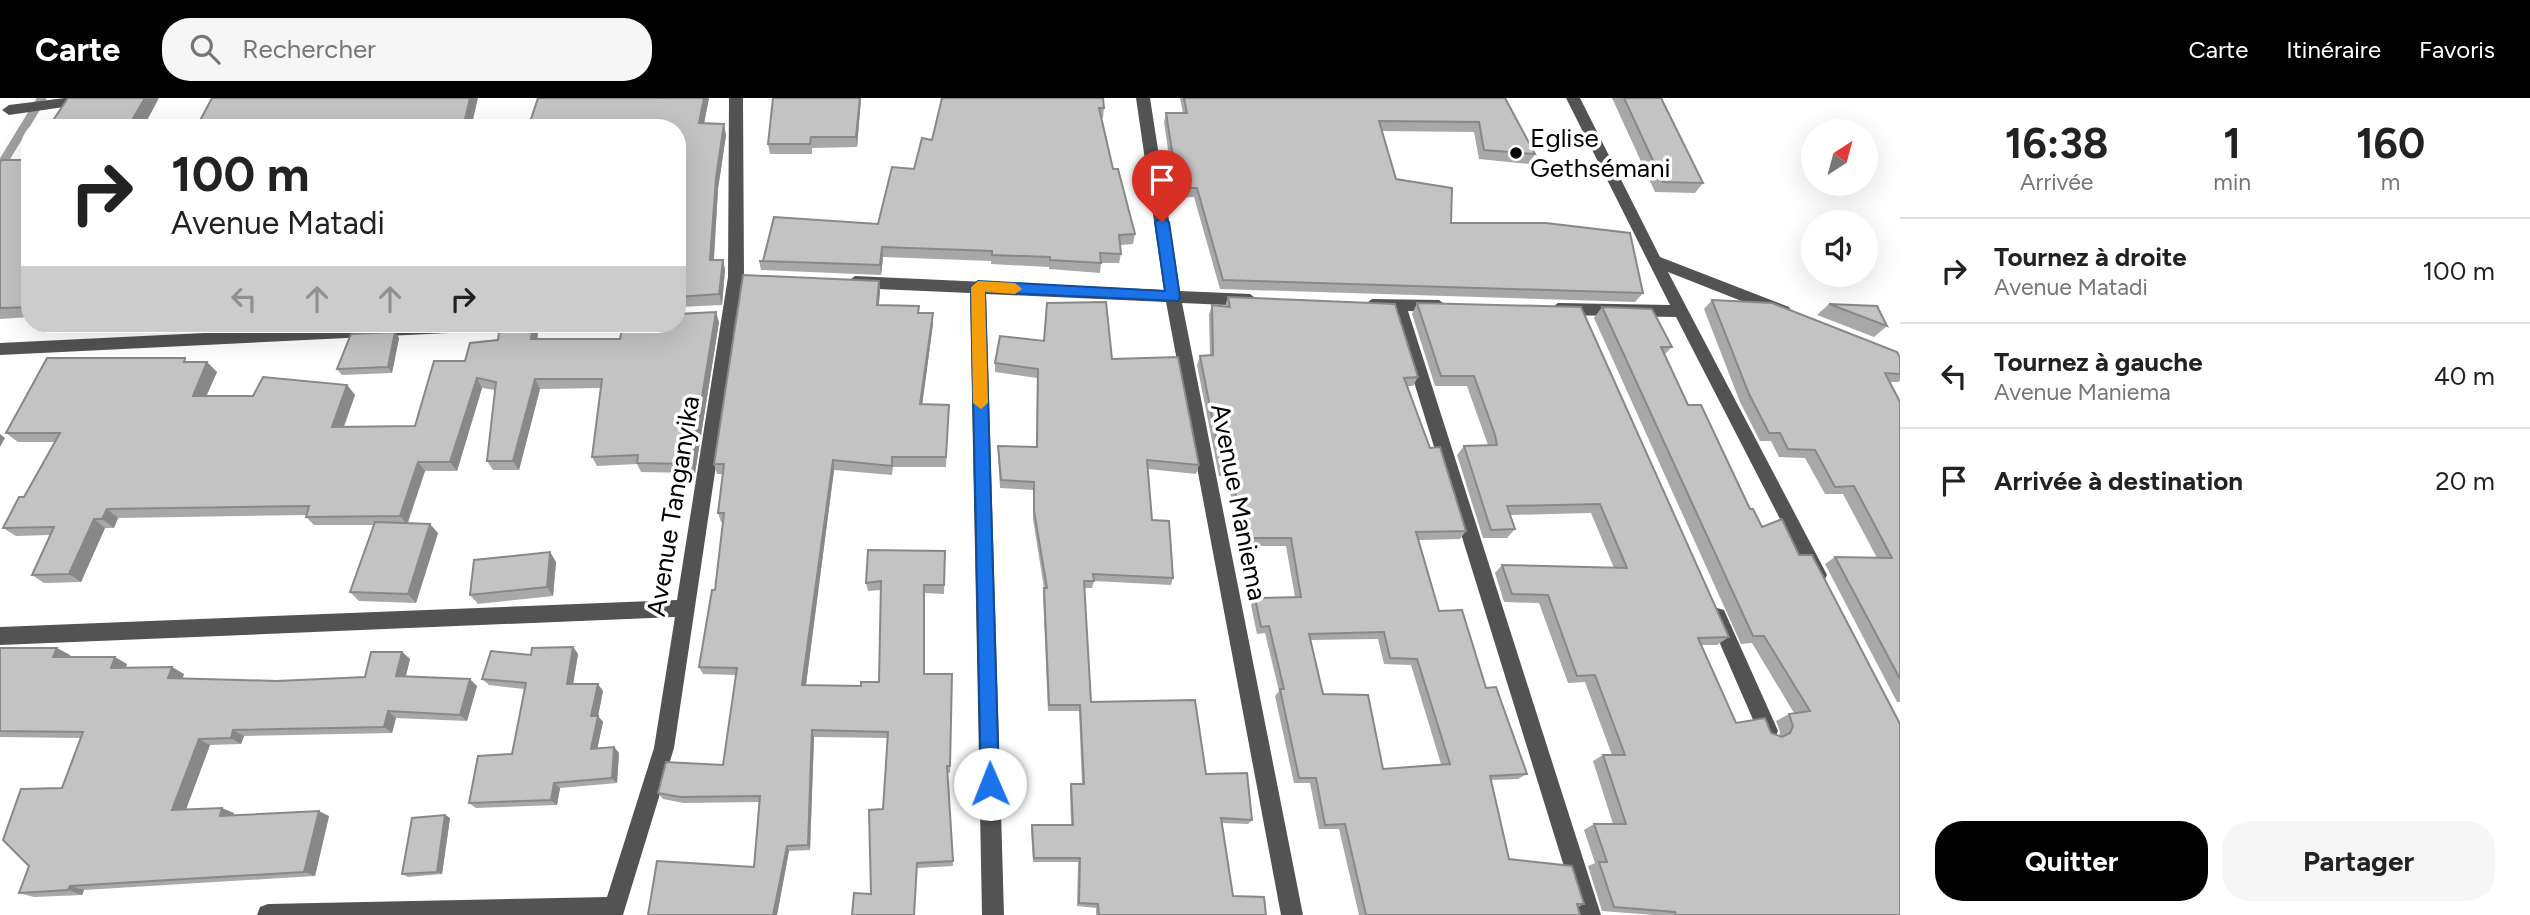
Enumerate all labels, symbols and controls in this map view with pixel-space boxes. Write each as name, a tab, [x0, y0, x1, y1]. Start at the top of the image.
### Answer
search box	[162, 18, 652, 81]
text: Carte	[35, 30, 120, 69]
icon: search	[186, 30, 224, 68]
text: Rechercher	[242, 33, 376, 65]
text: Carte	[2188, 35, 2248, 64]
text: Itinéraire	[2286, 35, 2381, 64]
text: Favoris	[2419, 35, 2495, 64]
text: 16:38	[2005, 118, 2109, 169]
text: 1	[2223, 118, 2241, 169]
text: 160	[2356, 118, 2425, 169]
north arrow	[1801, 119, 1878, 196]
map controls	[1801, 119, 1878, 287]
place label: Eglise Gethsémani	[1530, 122, 1671, 184]
text: 100 m	[171, 144, 310, 203]
marker: Eglise Gethsémani	[1508, 145, 1524, 161]
icon: right	[56, 147, 147, 238]
pin	[1132, 150, 1192, 222]
icon: arrive	[1143, 161, 1181, 199]
text: Arrivée	[2020, 168, 2093, 196]
text: min	[2213, 168, 2251, 196]
text: m	[2381, 168, 2400, 196]
text: Avenue Matadi	[171, 204, 385, 242]
button: sound	[1801, 210, 1878, 287]
text: Tournez à droite	[1994, 241, 2187, 273]
icon: right	[1935, 252, 1973, 290]
text: 100 m	[2422, 255, 2495, 287]
text: Avenue Matadi	[1994, 273, 2148, 301]
icon: left	[225, 280, 263, 318]
icon: ahead	[298, 280, 336, 318]
icon: ahead	[371, 280, 409, 318]
icon: right	[444, 280, 482, 318]
text: Tournez à gauche	[1994, 346, 2203, 378]
icon: left	[1935, 357, 1973, 395]
text: 40 m	[2434, 360, 2495, 392]
text: Avenue Maniema	[1994, 378, 2171, 406]
street label: Avenue Tanganyika	[640, 393, 706, 619]
street label: Avenue Maniema	[1204, 401, 1274, 603]
icon: arrive	[1935, 462, 1973, 500]
text: Arrivée à destination	[1994, 465, 2243, 497]
text: 20 m	[2435, 465, 2495, 497]
position arrow	[953, 747, 1027, 821]
button: Quitter	[1935, 821, 2208, 901]
button: Partager	[2222, 821, 2495, 901]

